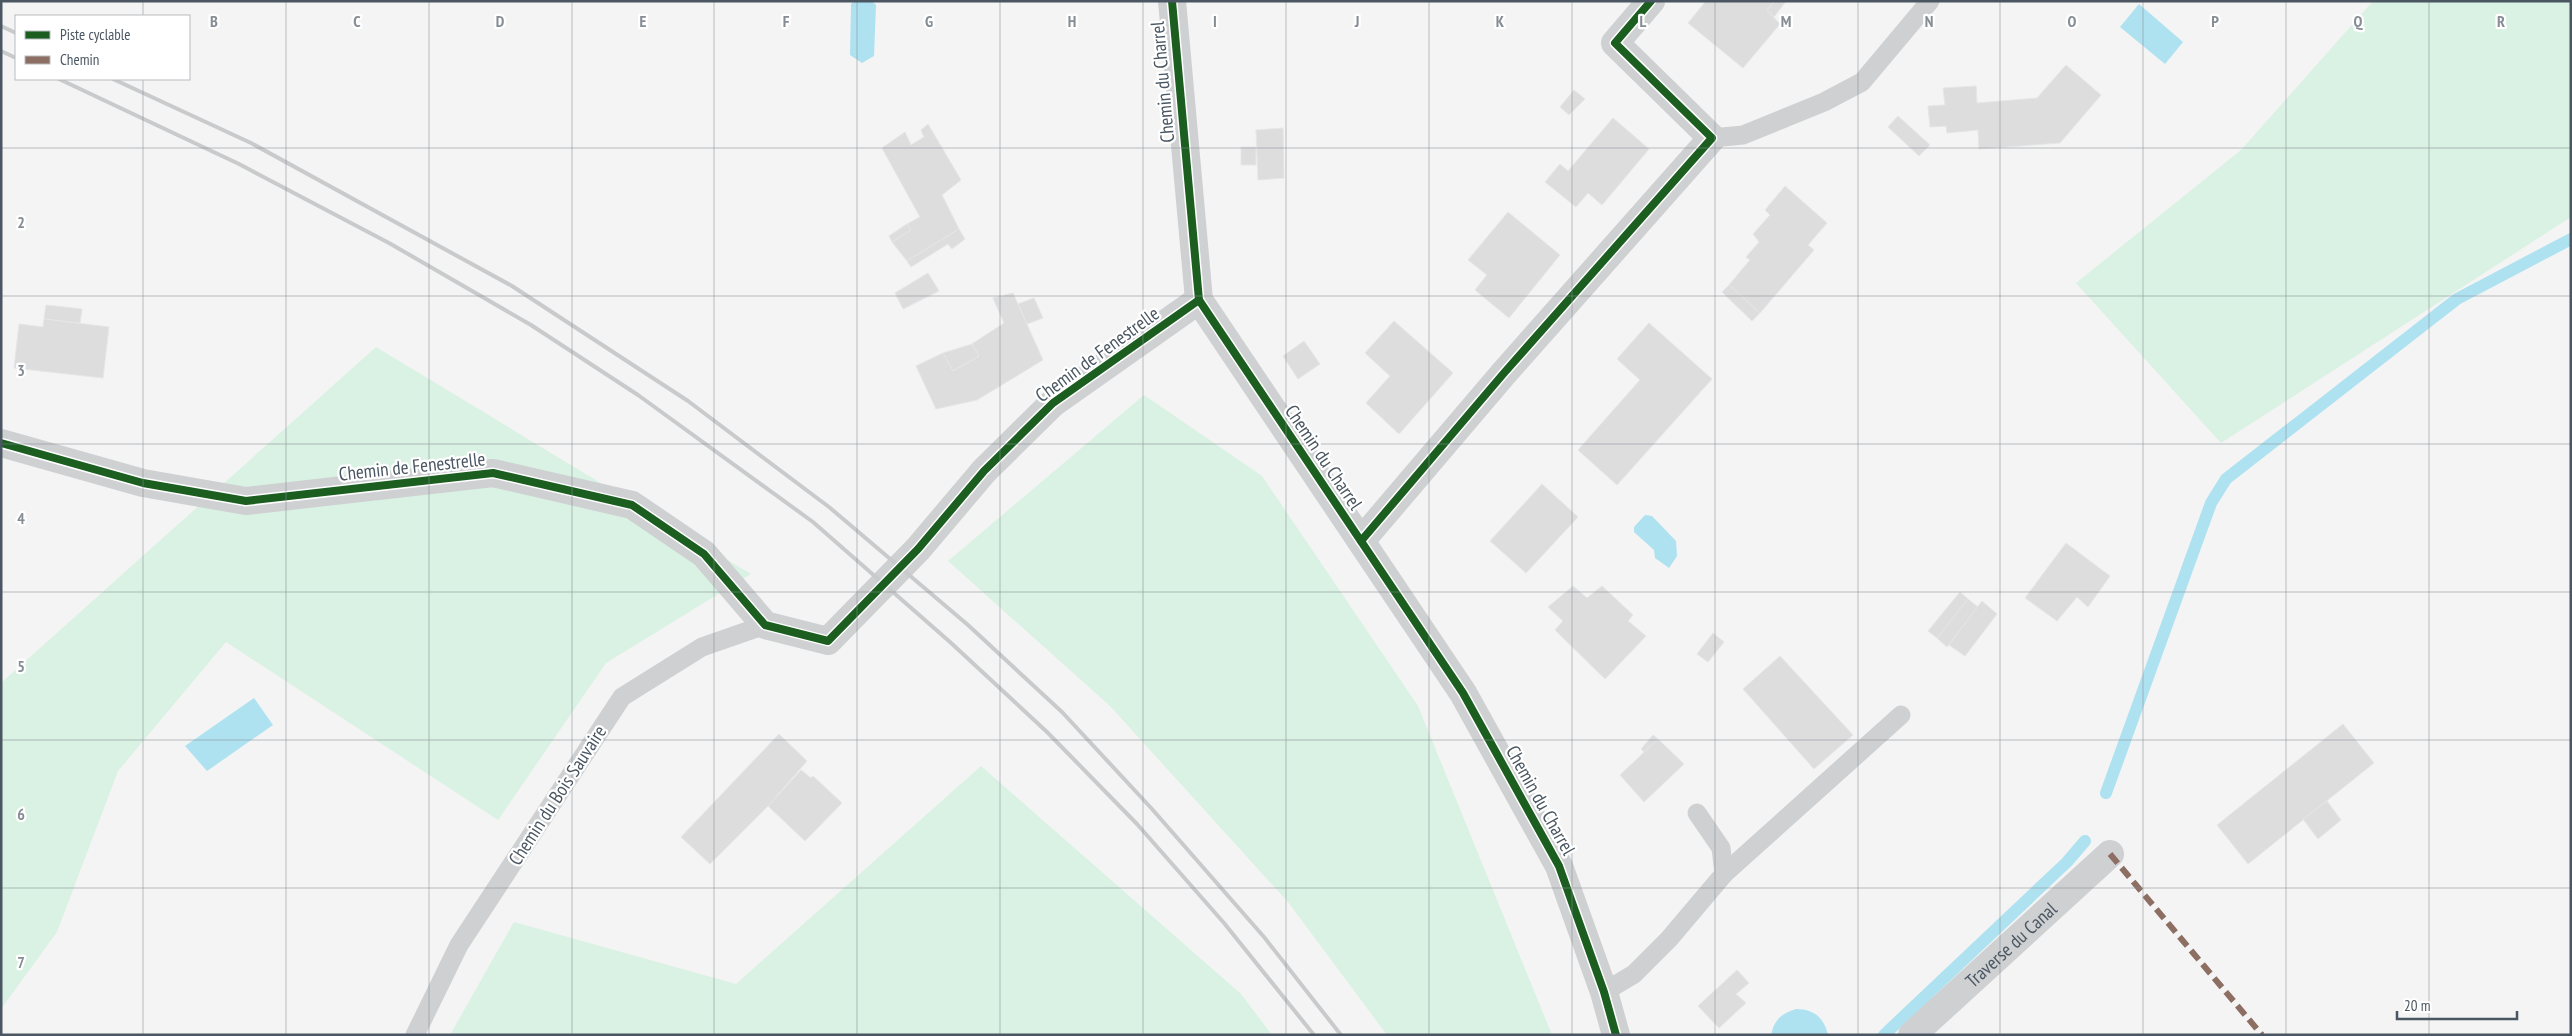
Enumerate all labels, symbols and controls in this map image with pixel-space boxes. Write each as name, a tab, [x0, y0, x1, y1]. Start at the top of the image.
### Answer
text: B	[210, 11, 218, 31]
text: C	[353, 11, 361, 31]
text: D	[496, 11, 505, 31]
text: E	[640, 11, 647, 31]
text: F	[783, 11, 790, 31]
text: G	[925, 11, 933, 31]
text: H	[1068, 11, 1076, 31]
text: I	[1213, 11, 1217, 31]
text: J	[1354, 11, 1359, 31]
text: K	[1496, 11, 1505, 31]
text: L	[1640, 11, 1647, 31]
text: M	[1781, 11, 1791, 31]
text: N	[1925, 11, 1933, 31]
text: O	[2068, 11, 2077, 31]
text: P	[2211, 11, 2219, 31]
text: Q	[2354, 11, 2364, 31]
text: R	[2497, 11, 2505, 31]
legend	[15, 15, 190, 80]
street label: Chemin du Charrel	[1145, 20, 1179, 144]
text: Piste cyclable	[60, 25, 130, 44]
text: Chemin	[60, 50, 99, 69]
text: 2	[17, 212, 25, 232]
street label: Chemin de Fenestrelle	[1030, 301, 1164, 407]
text: 3	[17, 360, 25, 380]
street label: Chemin du Charrel	[1280, 400, 1368, 515]
street label: Chemin de Fenestrelle	[338, 446, 487, 486]
text: 4	[17, 508, 25, 528]
text: 5	[17, 656, 25, 676]
street label: Chemin du Bois Sauvaire	[503, 720, 611, 870]
street label: Chemin du Charrel	[1501, 741, 1581, 860]
text: 6	[17, 804, 25, 824]
street label: Traverse du Canal	[1960, 896, 2062, 992]
text: 7	[17, 952, 25, 972]
scale bar	[2397, 988, 2517, 1020]
text: 20 m	[2404, 996, 2430, 1015]

